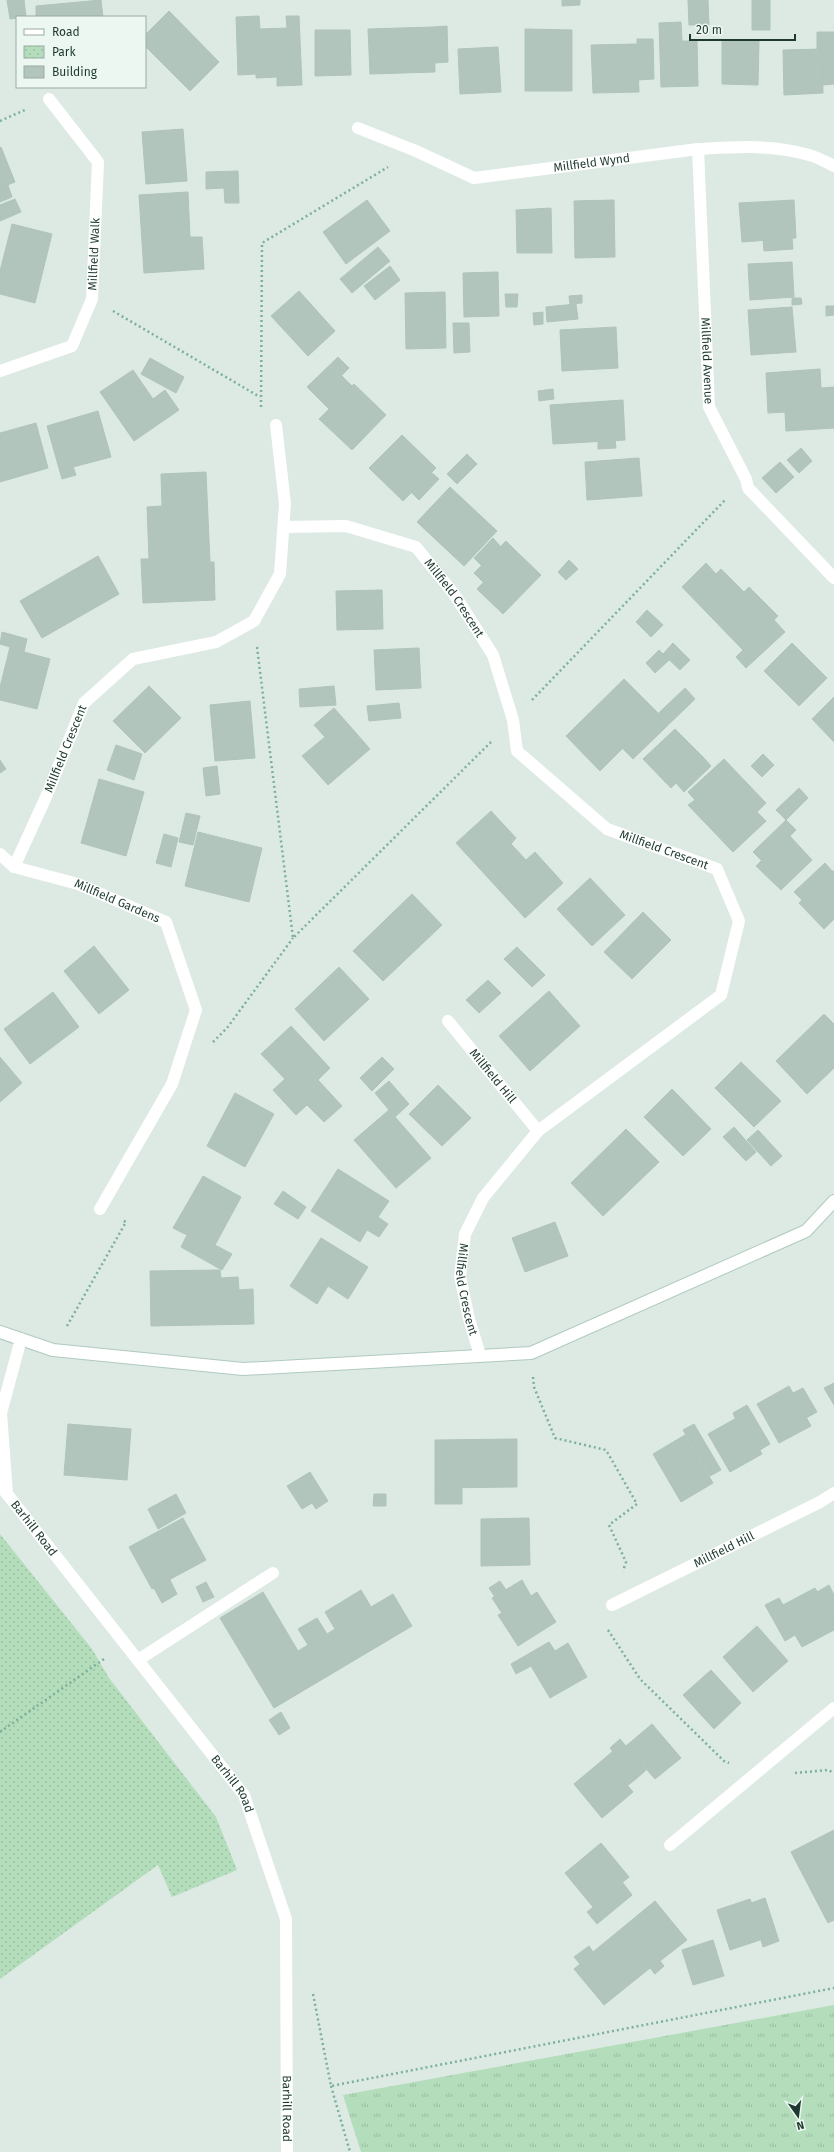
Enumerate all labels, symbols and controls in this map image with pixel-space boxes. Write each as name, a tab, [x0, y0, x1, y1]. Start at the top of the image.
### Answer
legend	[16, 16, 146, 88]
scale bar	[690, 16, 795, 42]
text: 20 m	[696, 23, 722, 37]
text: Road	[52, 25, 80, 39]
text: Park	[52, 45, 76, 59]
text: Building	[52, 65, 98, 79]
street label: Millfield Wynd	[552, 151, 631, 175]
street label: Millfield Walk	[85, 217, 103, 291]
street label: Millfield Avenue	[698, 317, 716, 405]
street label: Millfield Crescent	[421, 556, 487, 641]
street label: Millfield Crescent	[41, 702, 90, 795]
street label: Millfield Crescent	[618, 827, 711, 873]
street label: Millfield Gardens	[72, 876, 162, 926]
street label: Millfield Hill	[467, 1046, 519, 1106]
street label: Millfield Crescent	[453, 1242, 481, 1338]
street label: Barhill Road	[8, 1498, 60, 1559]
street label: Millfield Hill	[691, 1528, 757, 1570]
street label: Barhill Road	[208, 1752, 256, 1814]
street label: Barhill Road	[280, 2075, 294, 2142]
north arrow	[778, 2096, 818, 2136]
text: N	[795, 2118, 805, 2132]

